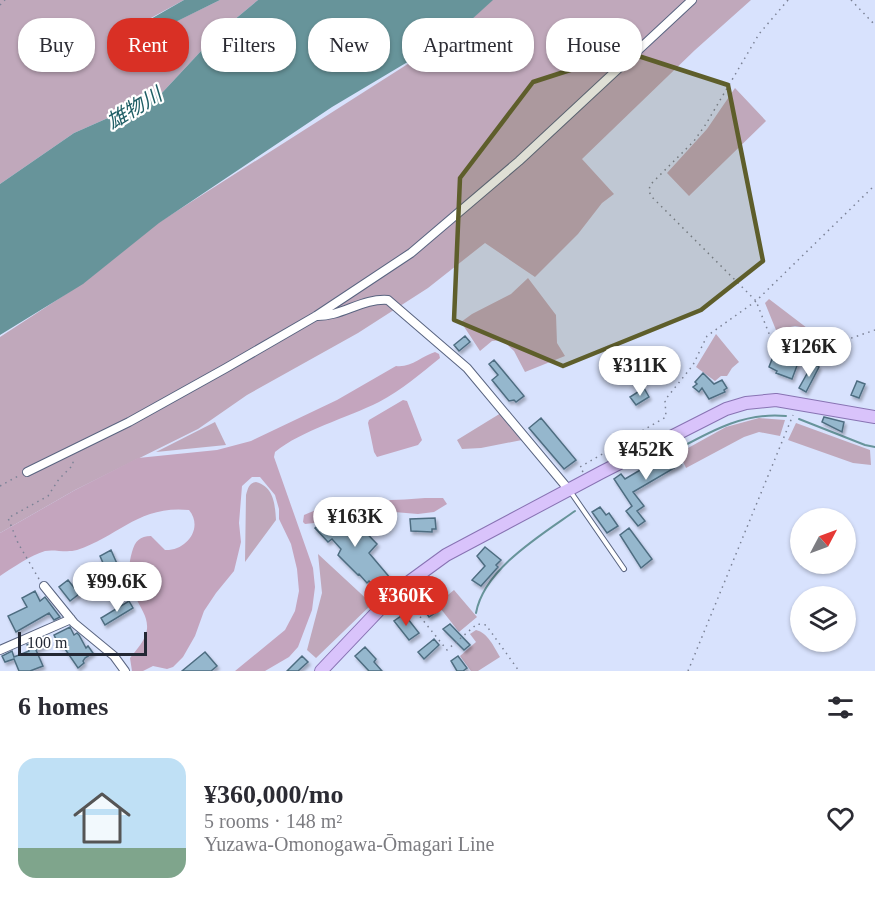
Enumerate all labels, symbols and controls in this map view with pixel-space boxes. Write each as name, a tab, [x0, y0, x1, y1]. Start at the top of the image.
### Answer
chip: Buy	[18, 18, 95, 72]
chip: Rent	[107, 18, 189, 72]
chip: Filters	[201, 18, 296, 72]
chip: New	[308, 18, 390, 72]
chip: Apartment	[402, 18, 534, 72]
chip: House	[546, 18, 642, 72]
water label: 雄物川	[103, 82, 167, 133]
pin: ¥126K	[767, 327, 851, 378]
text: ¥126K	[781, 335, 837, 357]
pin: ¥311K	[598, 346, 682, 397]
text: ¥311K	[613, 354, 667, 376]
pin: ¥452K	[604, 430, 688, 481]
text: ¥452K	[618, 438, 674, 460]
pin: ¥163K	[313, 497, 397, 548]
text: ¥163K	[327, 505, 383, 527]
north arrow	[790, 508, 856, 574]
map controls	[790, 508, 856, 652]
pin: ¥99.6K	[68, 562, 166, 613]
text: ¥99.6K	[87, 570, 147, 592]
pin: ¥360K	[364, 576, 448, 627]
text: ¥360K	[378, 584, 434, 606]
button: layers	[790, 586, 856, 652]
scale bar	[18, 629, 147, 656]
text: 100 m	[27, 634, 67, 651]
icon: filters	[824, 691, 857, 724]
text: 6 homes	[18, 692, 108, 721]
text: ¥360,000/mo	[204, 780, 343, 809]
icon: home	[66, 782, 138, 854]
icon: heart	[824, 802, 857, 835]
text: 5 rooms · 148 m²	[204, 810, 342, 832]
text: Yuzawa-Omonogawa-Ōmagari Line	[204, 833, 494, 855]

